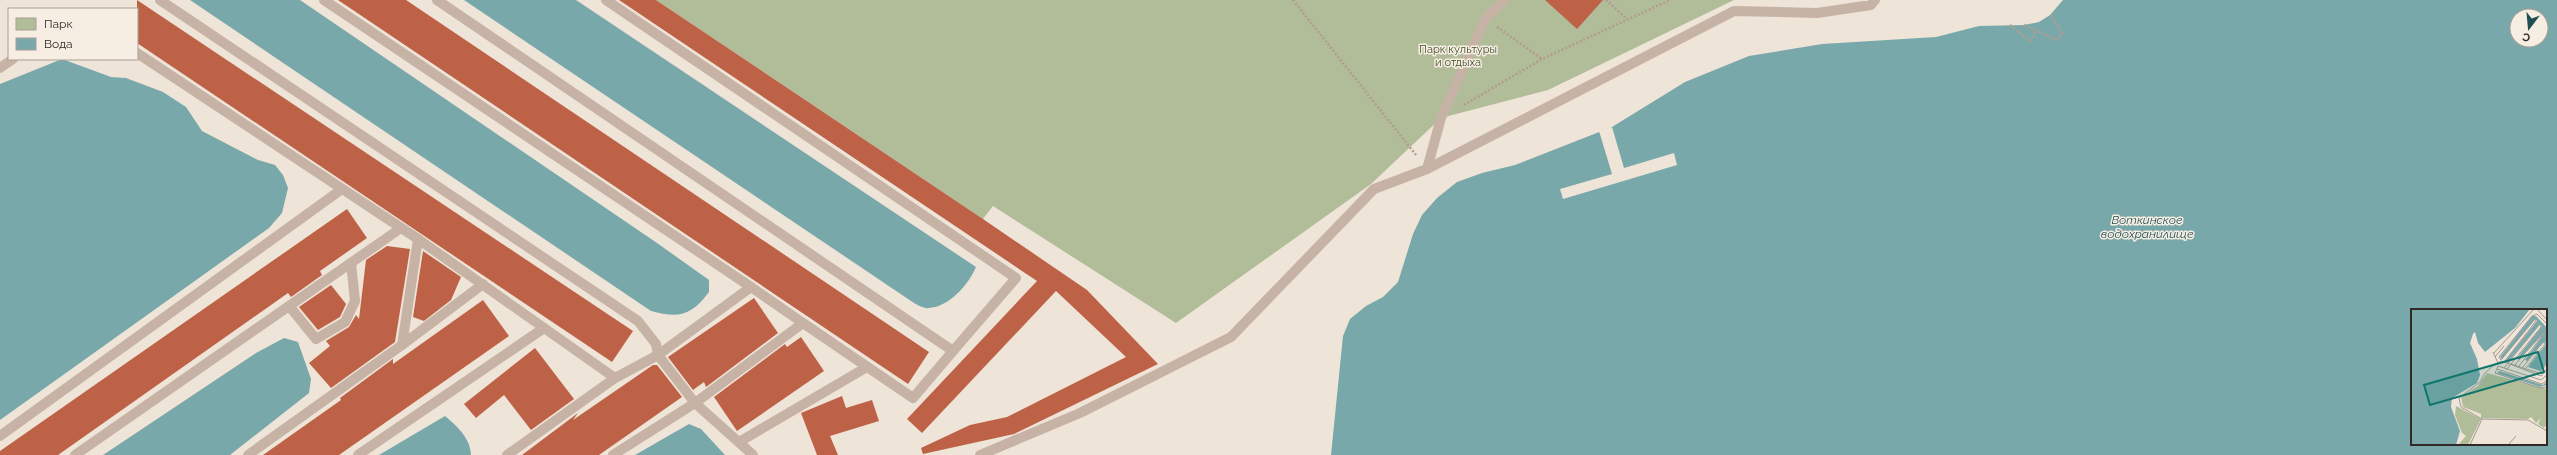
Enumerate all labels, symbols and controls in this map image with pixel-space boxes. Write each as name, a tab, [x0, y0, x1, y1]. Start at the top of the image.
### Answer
legend	[8, 8, 138, 60]
north arrow	[2509, 8, 2549, 48]
text: Парк	[44, 17, 73, 31]
text: С	[2521, 30, 2532, 44]
text: Вода	[44, 37, 73, 51]
park label: Парк культуры и отдыха	[1419, 43, 1497, 69]
water label: Воткинское водохранилище	[2100, 213, 2194, 241]
inset map	[2411, 309, 2547, 445]

